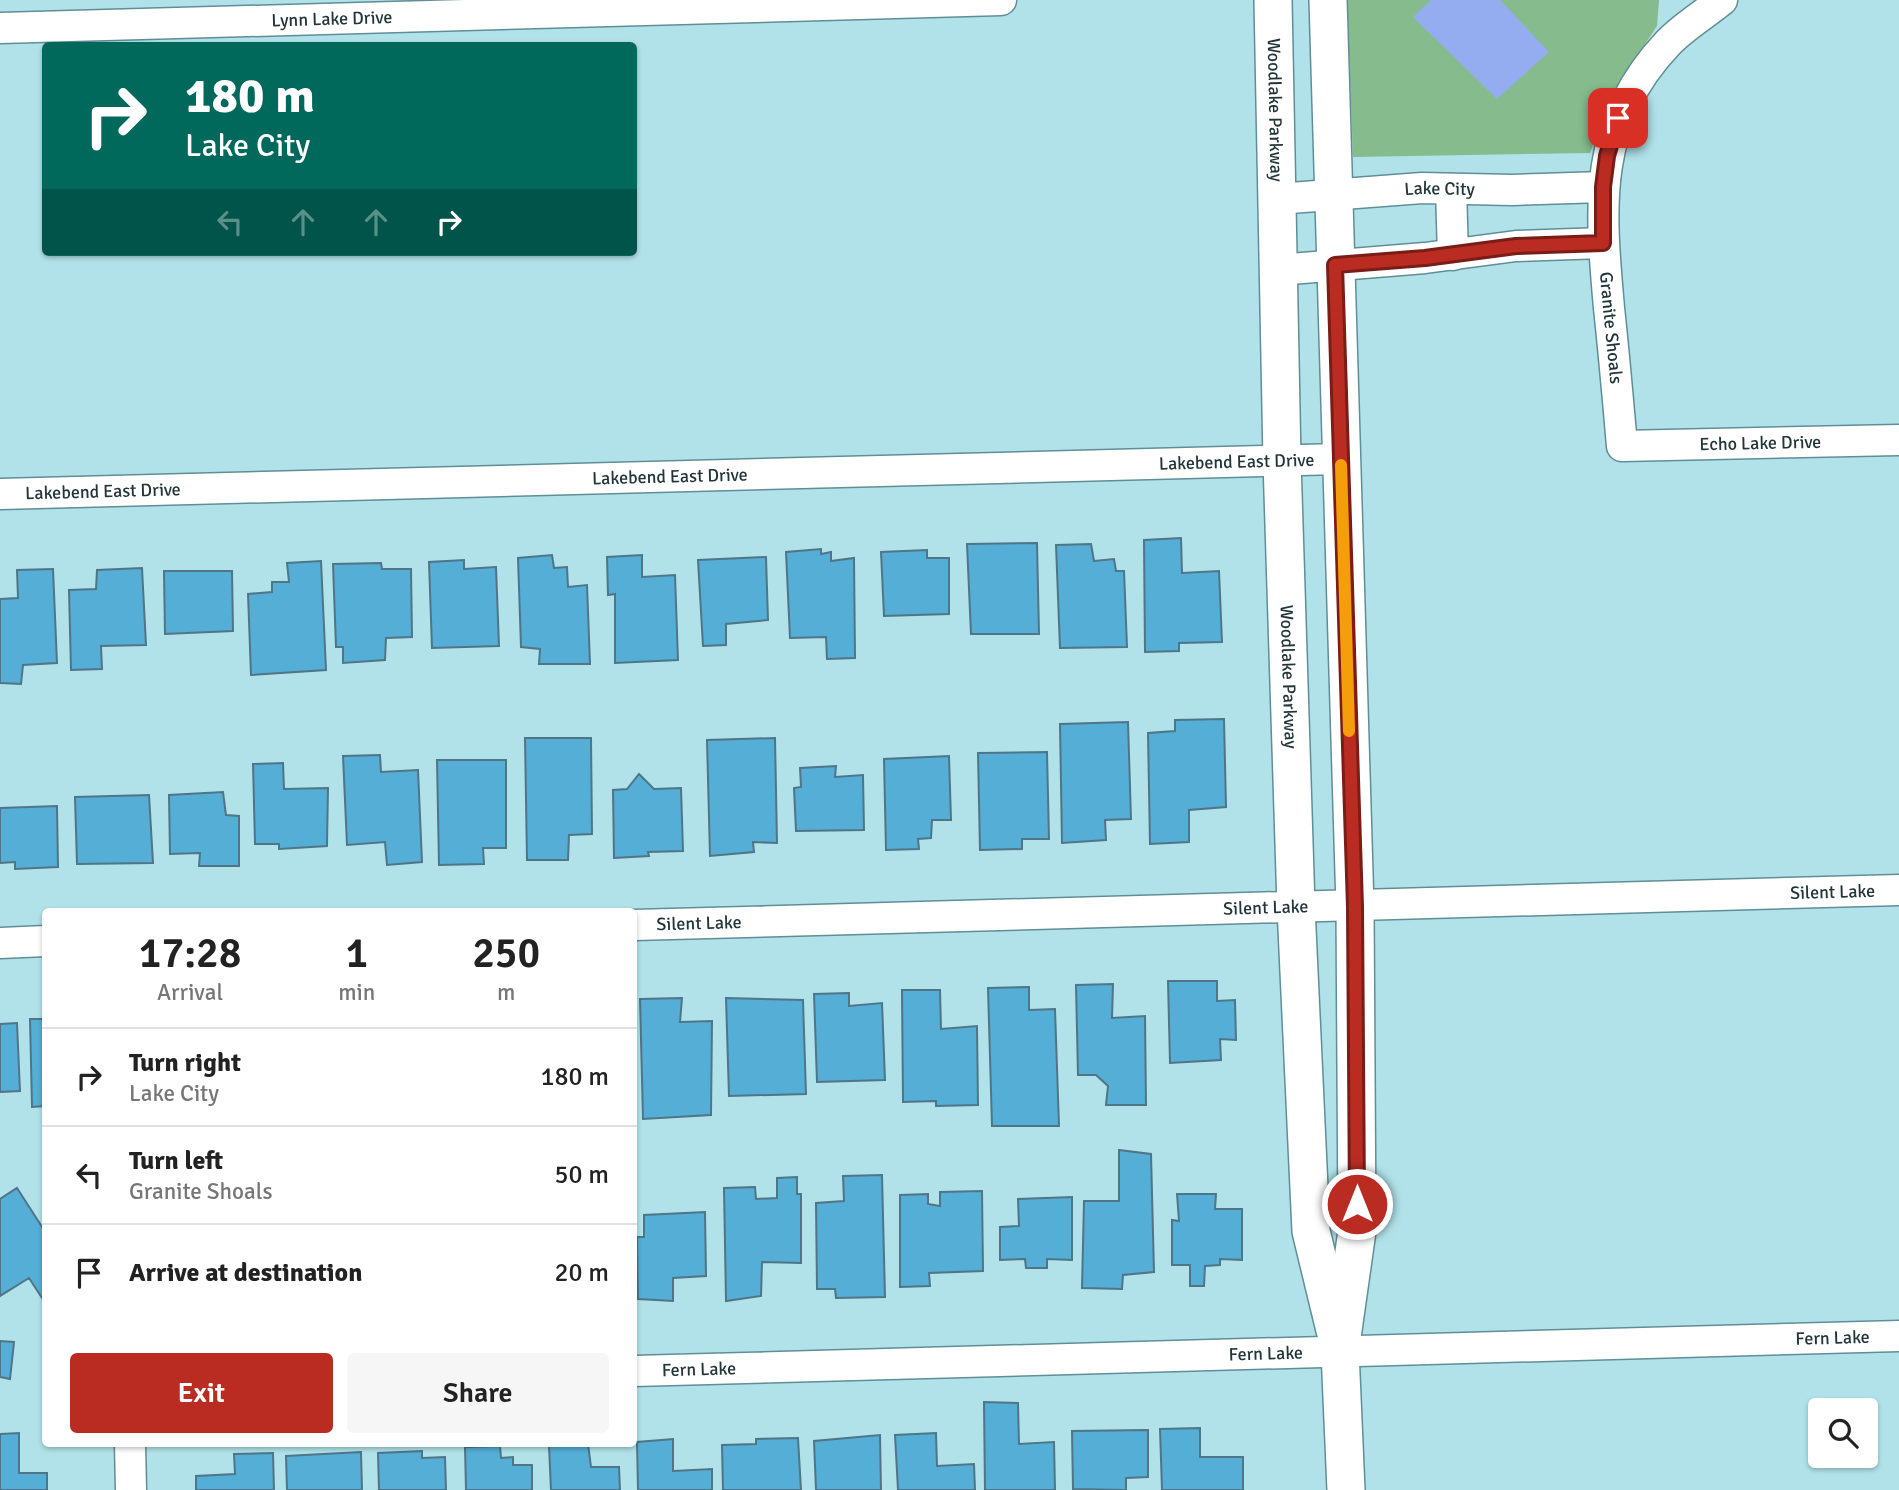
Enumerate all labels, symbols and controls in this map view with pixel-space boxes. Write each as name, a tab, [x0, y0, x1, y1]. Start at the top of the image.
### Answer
street label: Lynn Lake Drive	[271, 6, 393, 31]
street label: Woodlake Parkway	[1263, 38, 1288, 183]
text: 180 m	[185, 66, 315, 126]
icon: right	[70, 70, 161, 161]
pin	[1588, 88, 1648, 148]
icon: arrive	[1599, 99, 1637, 137]
text: Lake City	[185, 126, 310, 165]
street label: Lake City	[1404, 177, 1476, 200]
icon: left	[211, 203, 249, 241]
icon: ahead	[284, 203, 322, 241]
icon: ahead	[357, 203, 395, 241]
icon: right	[430, 203, 468, 241]
street label: Granite Shoals	[1595, 271, 1627, 385]
street label: Echo Lake Drive	[1699, 431, 1821, 455]
street label: Lakebend East Drive	[1159, 449, 1315, 475]
street label: Lakebend East Drive	[592, 463, 748, 490]
street label: Lakebend East Drive	[25, 478, 181, 504]
street label: Woodlake Parkway	[1276, 605, 1302, 750]
street label: Silent Lake	[1790, 880, 1875, 904]
street label: Silent Lake	[1223, 895, 1309, 920]
street label: Silent Lake	[656, 911, 742, 935]
text: 17:28	[139, 928, 241, 979]
text: 1	[345, 928, 368, 979]
text: 250	[472, 928, 540, 979]
text: Arrival	[157, 978, 223, 1007]
text: min	[338, 978, 375, 1007]
text: m	[497, 978, 515, 1007]
text: Turn right	[129, 1047, 241, 1079]
icon: right	[70, 1058, 108, 1096]
text: 180 m	[540, 1061, 609, 1093]
text: Lake City	[129, 1079, 219, 1108]
text: Turn left	[129, 1145, 223, 1177]
icon: left	[70, 1156, 108, 1194]
text: 50 m	[554, 1159, 609, 1191]
position arrow	[1320, 1167, 1394, 1241]
text: Granite Shoals	[129, 1177, 273, 1206]
icon: arrive	[70, 1254, 108, 1292]
text: Arrive at destination	[129, 1257, 362, 1289]
text: 20 m	[554, 1257, 609, 1289]
street label: Fern Lake	[1795, 1326, 1870, 1350]
street label: Fern Lake	[1228, 1341, 1303, 1366]
button: Exit	[70, 1353, 333, 1433]
button: Share	[347, 1353, 609, 1433]
street label: Fern Lake	[662, 1357, 736, 1381]
map controls	[1808, 1398, 1878, 1468]
button: search	[1808, 1398, 1878, 1468]

